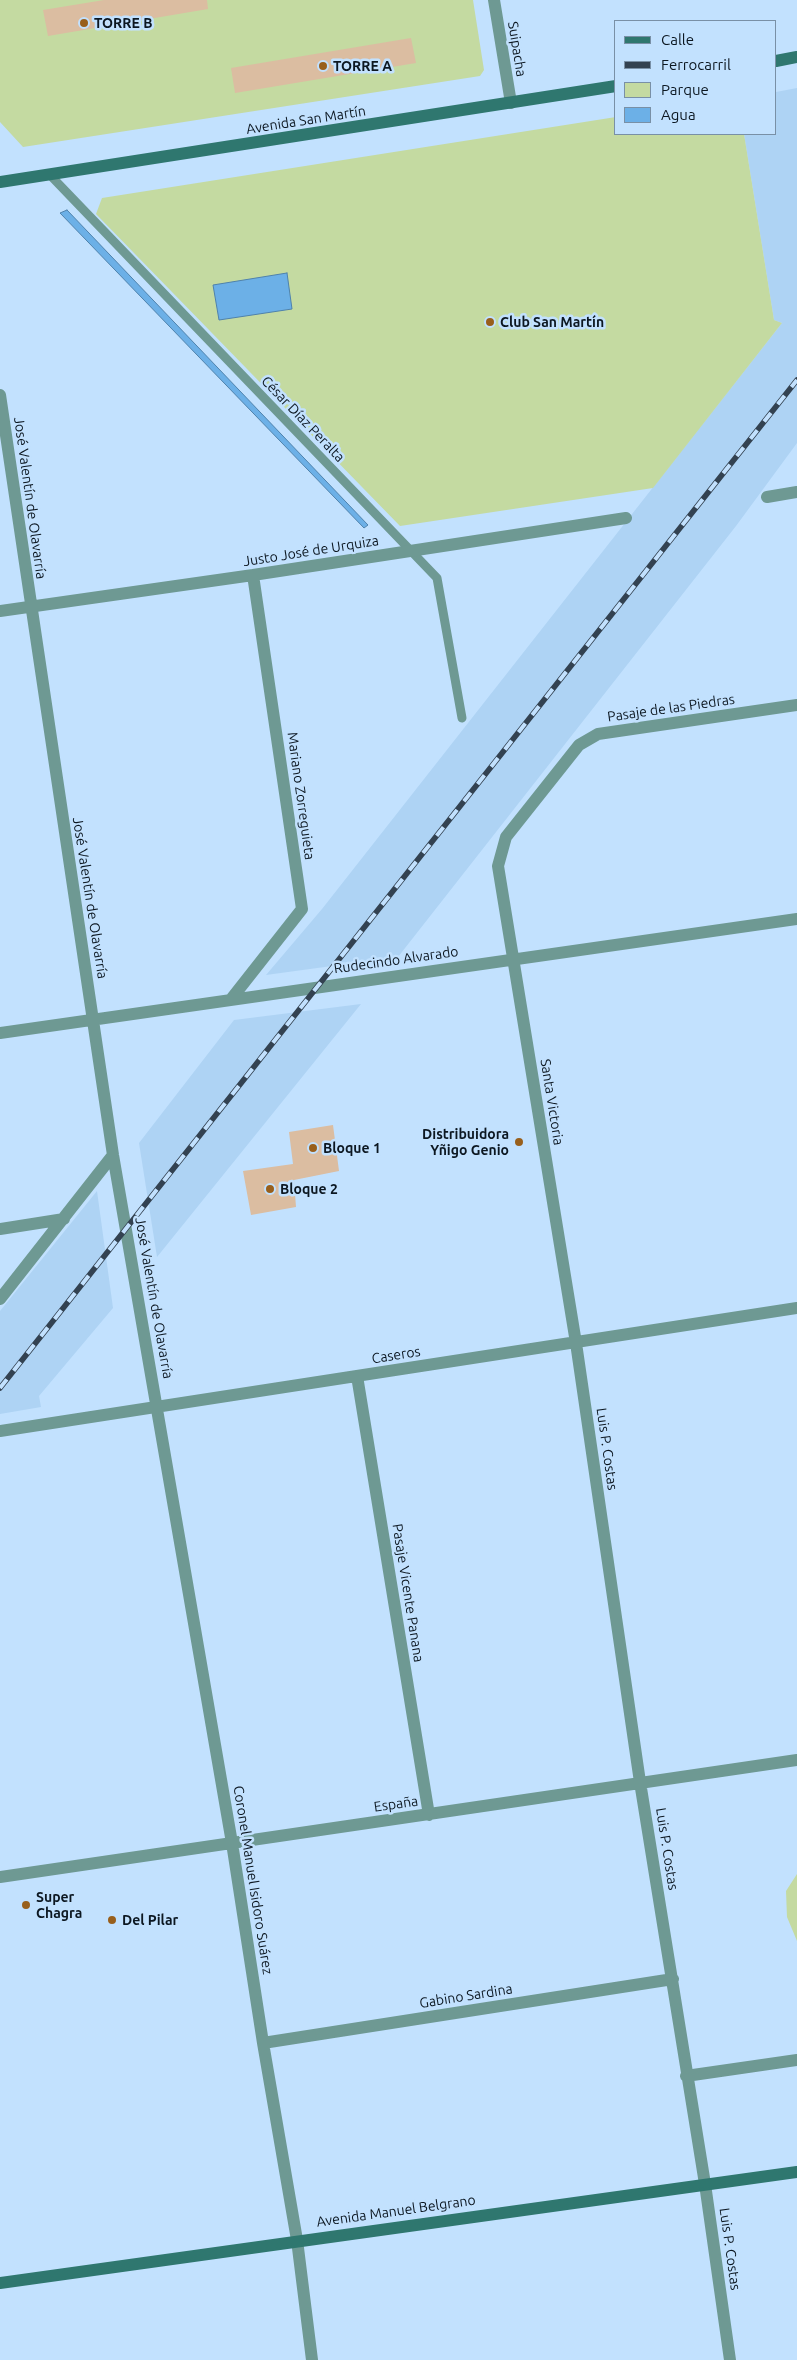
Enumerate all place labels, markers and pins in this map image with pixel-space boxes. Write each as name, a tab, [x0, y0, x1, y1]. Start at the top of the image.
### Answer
place label: TORRE B	[94, 15, 152, 31]
marker: TORRE B	[78, 17, 90, 29]
place label: TORRE A	[333, 58, 392, 74]
marker: TORRE A	[317, 60, 329, 72]
place label: Club San Martín	[500, 314, 604, 330]
marker: Club San Martín	[484, 316, 496, 328]
place label: Distribuidora Yñigo Genio	[422, 1126, 509, 1158]
marker: Distribuidora Yñigo Genio	[513, 1136, 525, 1148]
place label: Bloque 1	[323, 1140, 381, 1156]
marker: Bloque 1	[307, 1142, 319, 1154]
place label: Bloque 2	[280, 1181, 338, 1197]
marker: Bloque 2	[264, 1183, 276, 1195]
place label: Super Chagra	[36, 1889, 82, 1921]
marker: Super Chagra	[20, 1899, 32, 1911]
place label: Del Pilar	[122, 1912, 178, 1928]
marker: Del Pilar	[106, 1914, 118, 1926]

